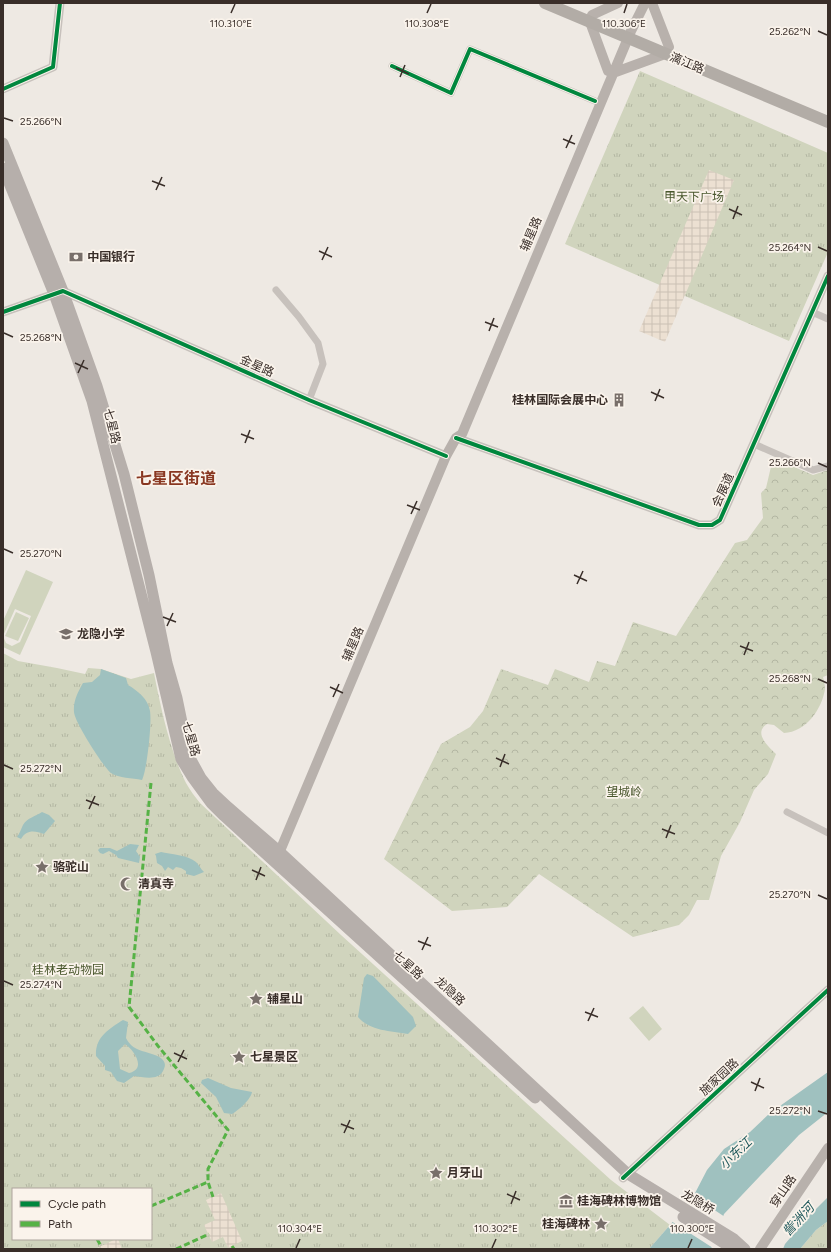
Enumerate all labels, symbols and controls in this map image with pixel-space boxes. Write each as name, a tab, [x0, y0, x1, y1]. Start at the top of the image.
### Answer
text: 110.310°E	[210, 17, 252, 30]
text: 110.308°E	[405, 17, 449, 30]
text: 110.306°E	[602, 17, 646, 30]
text: 25.262°N	[769, 25, 811, 38]
street label: 漓江路	[668, 50, 706, 76]
text: 25.266°N	[20, 115, 62, 128]
park label: 甲天下广场	[664, 190, 724, 204]
street label: 辅星路	[518, 215, 544, 253]
text: 25.264°N	[769, 241, 811, 254]
bank icon: 中国银行	[68, 249, 84, 265]
place label: 中国银行	[87, 250, 135, 264]
text: 25.268°N	[20, 331, 62, 344]
street label: 金星路	[238, 352, 276, 380]
building icon: 桂林国际会展中心	[611, 392, 627, 408]
place label: 桂林国际会展中心	[512, 393, 608, 407]
street label: 七星路	[101, 407, 123, 445]
text: 25.266°N	[769, 456, 811, 469]
district label: 七星区街道	[136, 469, 216, 488]
street label: 会展道	[709, 471, 737, 509]
text: 25.270°N	[20, 547, 62, 560]
street label: 辅星路	[340, 625, 366, 663]
school or university icon: 龙隐小学	[58, 626, 74, 642]
place label: 龙隐小学	[77, 627, 125, 641]
text: 25.268°N	[769, 672, 811, 685]
street label: 七星路	[179, 720, 203, 758]
text: 25.272°N	[20, 762, 62, 775]
park label: 望城岭	[606, 785, 642, 799]
place icon: 骆驼山	[34, 859, 50, 875]
place label: 骆驼山	[53, 860, 89, 874]
mosque icon: 清真寺	[119, 876, 135, 892]
place label: 清真寺	[138, 877, 174, 891]
text: 25.270°N	[769, 888, 811, 901]
street label: 七星路	[390, 948, 426, 982]
park label: 桂林老动物园	[32, 963, 104, 977]
street label: 龙隐路	[432, 974, 468, 1008]
text: 25.274°N	[20, 978, 62, 991]
place icon: 辅星山	[248, 991, 264, 1007]
place label: 辅星山	[267, 992, 303, 1006]
place icon: 七星景区	[231, 1049, 247, 1065]
place label: 七星景区	[250, 1050, 298, 1064]
street label: 施家园路	[697, 1056, 741, 1098]
text: 25.272°N	[769, 1104, 811, 1117]
water label: 小东江	[716, 1133, 756, 1172]
place icon: 月牙山	[428, 1165, 444, 1181]
place label: 月牙山	[447, 1166, 483, 1180]
street label: 穿山路	[767, 1172, 799, 1210]
street label: 龙隐桥	[679, 1187, 717, 1217]
legend	[12, 1188, 152, 1240]
museum icon: 桂海碑林博物馆	[558, 1193, 574, 1209]
place label: 桂海碑林博物馆	[577, 1194, 661, 1208]
text: Cycle path	[48, 1197, 106, 1211]
water label: 訾洲河	[780, 1198, 819, 1239]
place icon: 桂海碑林	[593, 1216, 609, 1232]
text: Path	[48, 1217, 72, 1231]
place label: 桂海碑林	[542, 1217, 590, 1231]
text: 110.304°E	[278, 1222, 322, 1235]
text: 110.302°E	[474, 1222, 518, 1235]
text: 110.300°E	[670, 1222, 714, 1235]

